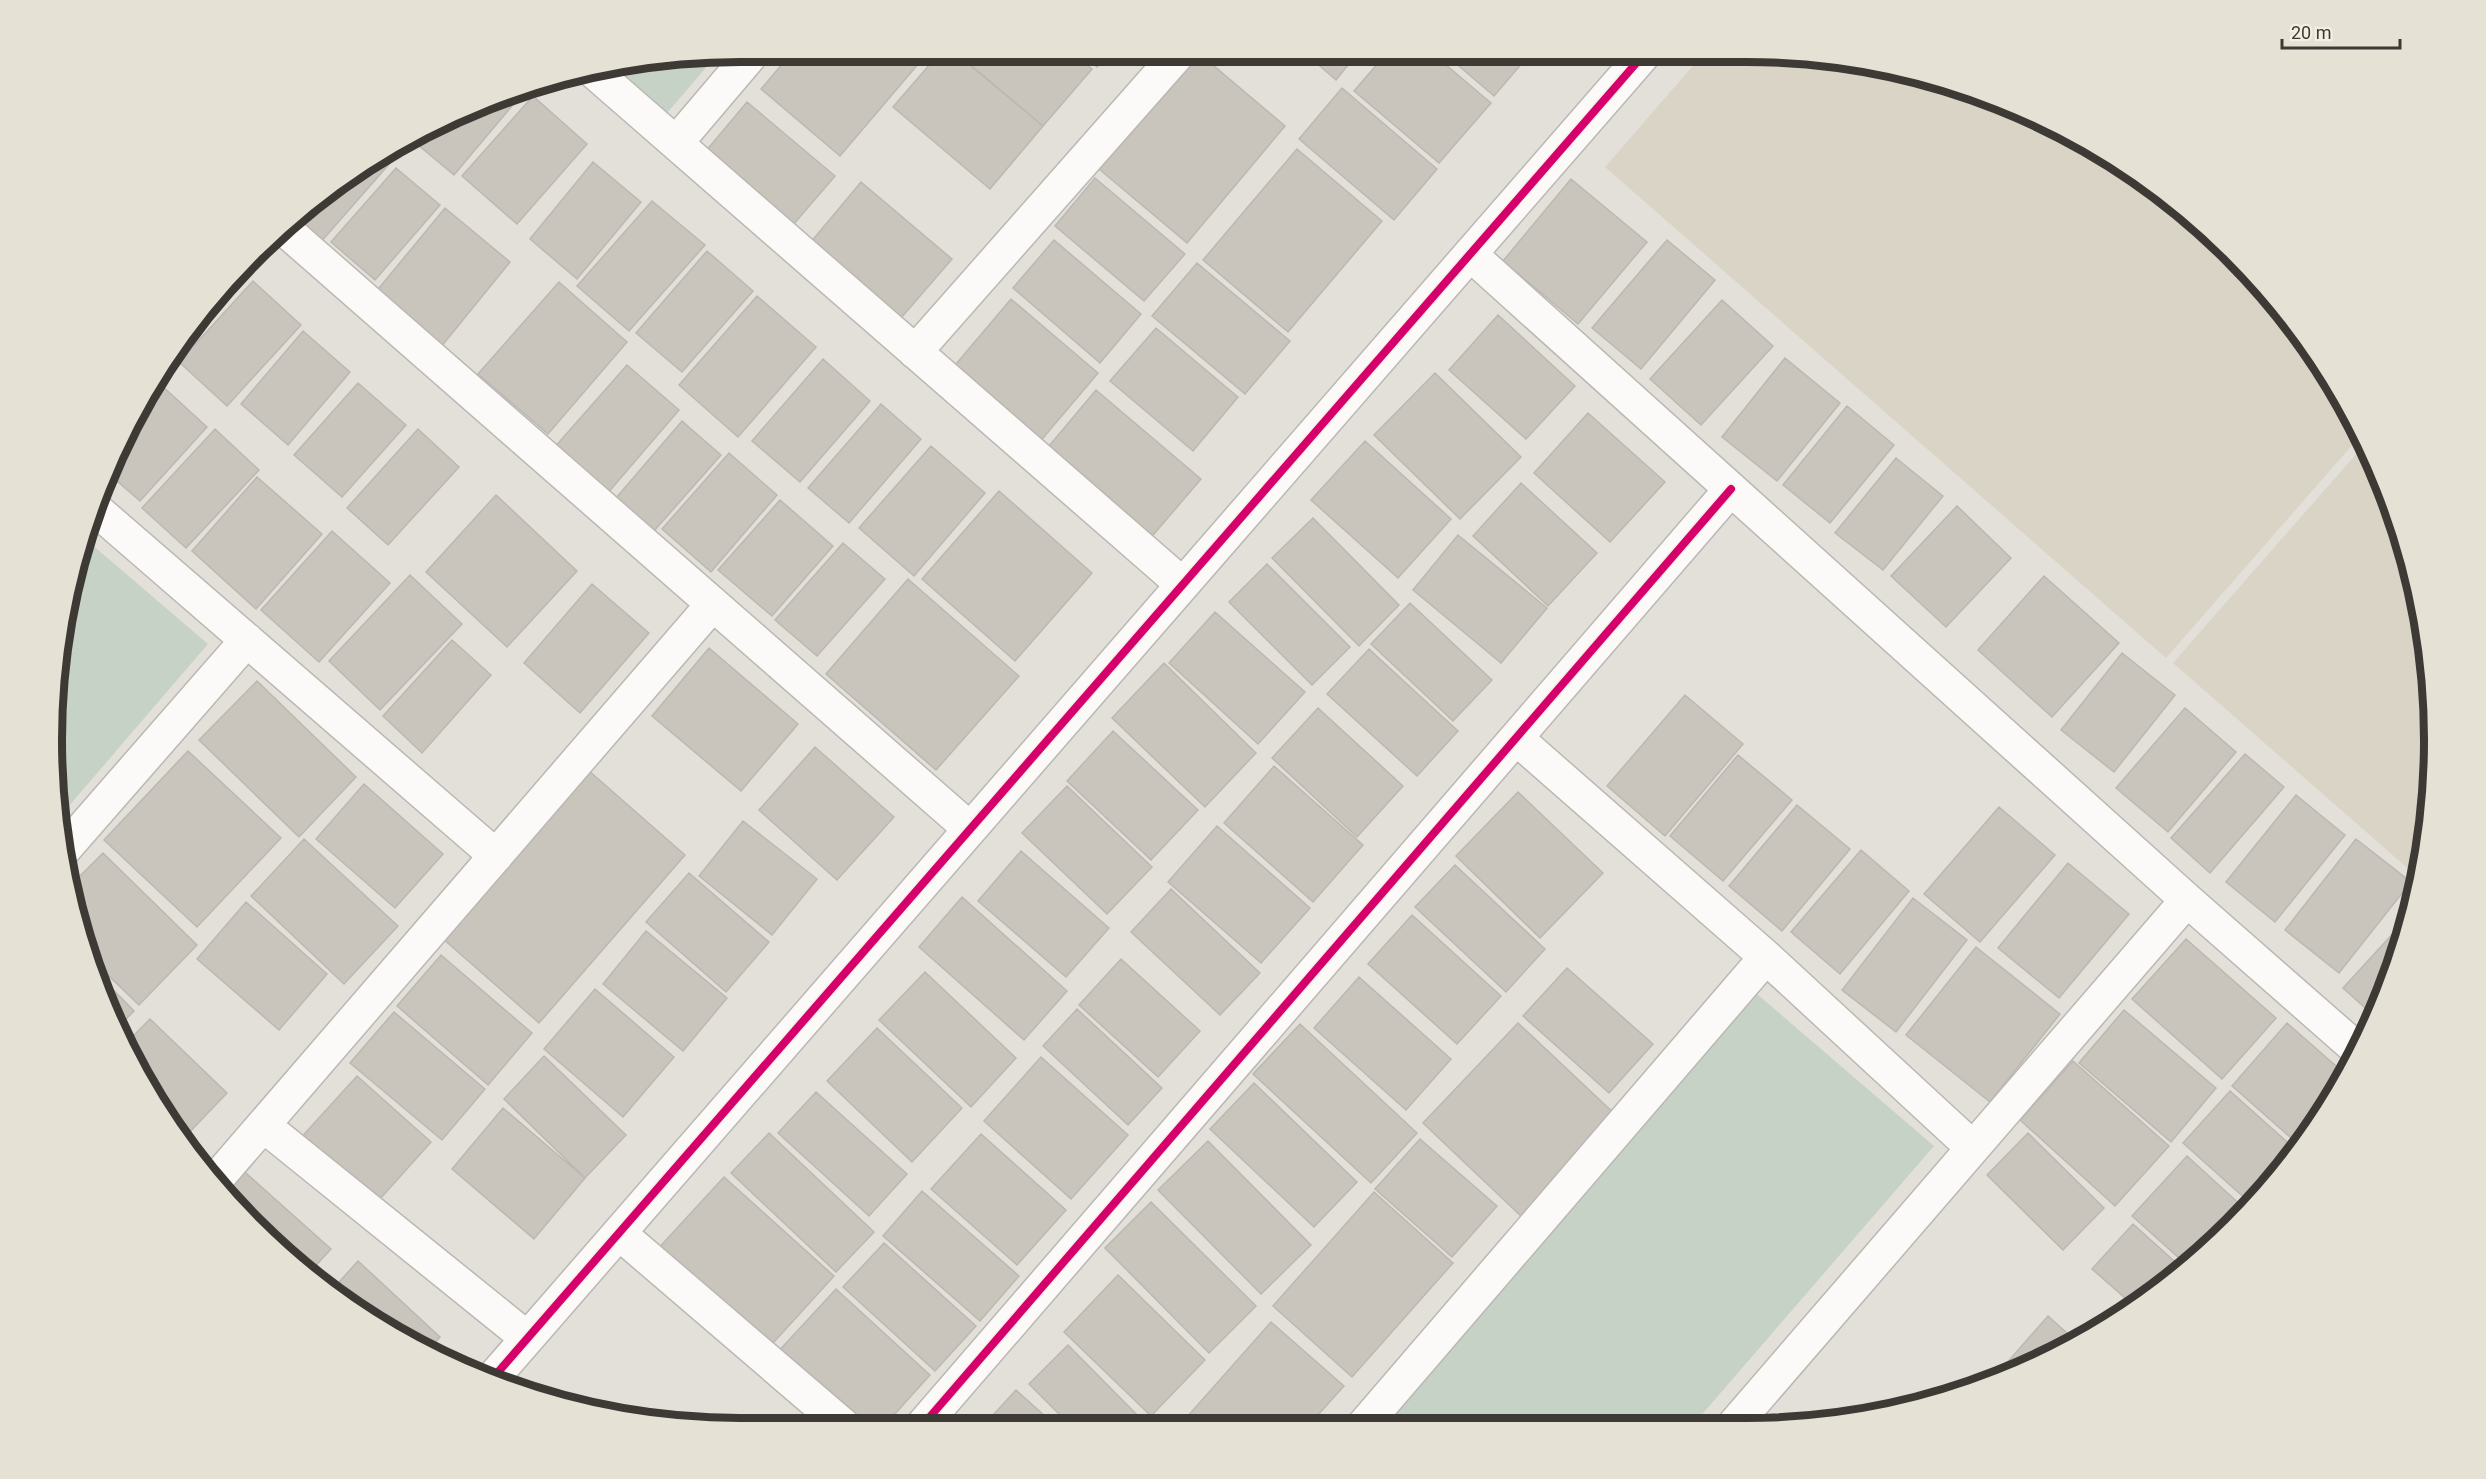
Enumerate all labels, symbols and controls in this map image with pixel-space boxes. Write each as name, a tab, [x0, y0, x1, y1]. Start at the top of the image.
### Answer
scale bar	[2282, 12, 2400, 50]
text: 20 m	[2291, 22, 2331, 43]

